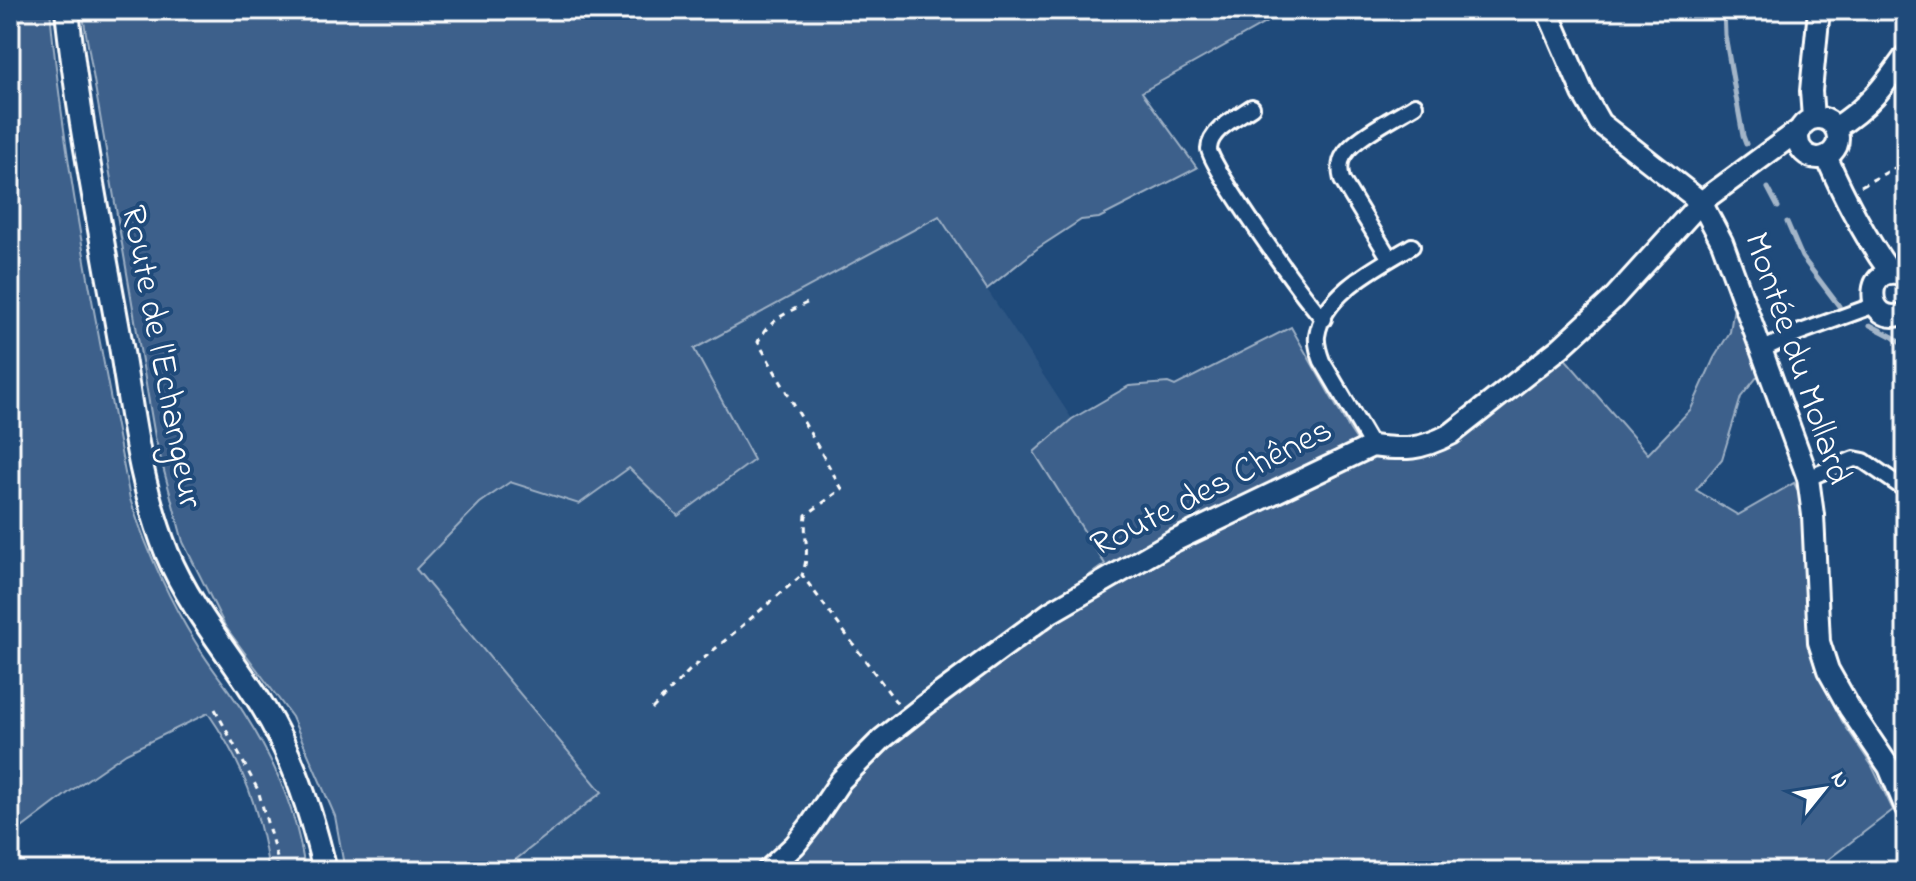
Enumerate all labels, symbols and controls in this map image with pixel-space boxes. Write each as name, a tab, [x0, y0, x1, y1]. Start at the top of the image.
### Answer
street label: Route de l'Echangeur	[105, 201, 216, 514]
street label: Montée du Mollard	[1728, 226, 1864, 492]
street label: Route des Chênes	[1082, 405, 1342, 573]
north arrow	[1784, 749, 1864, 829]
text: N	[1821, 766, 1856, 795]

